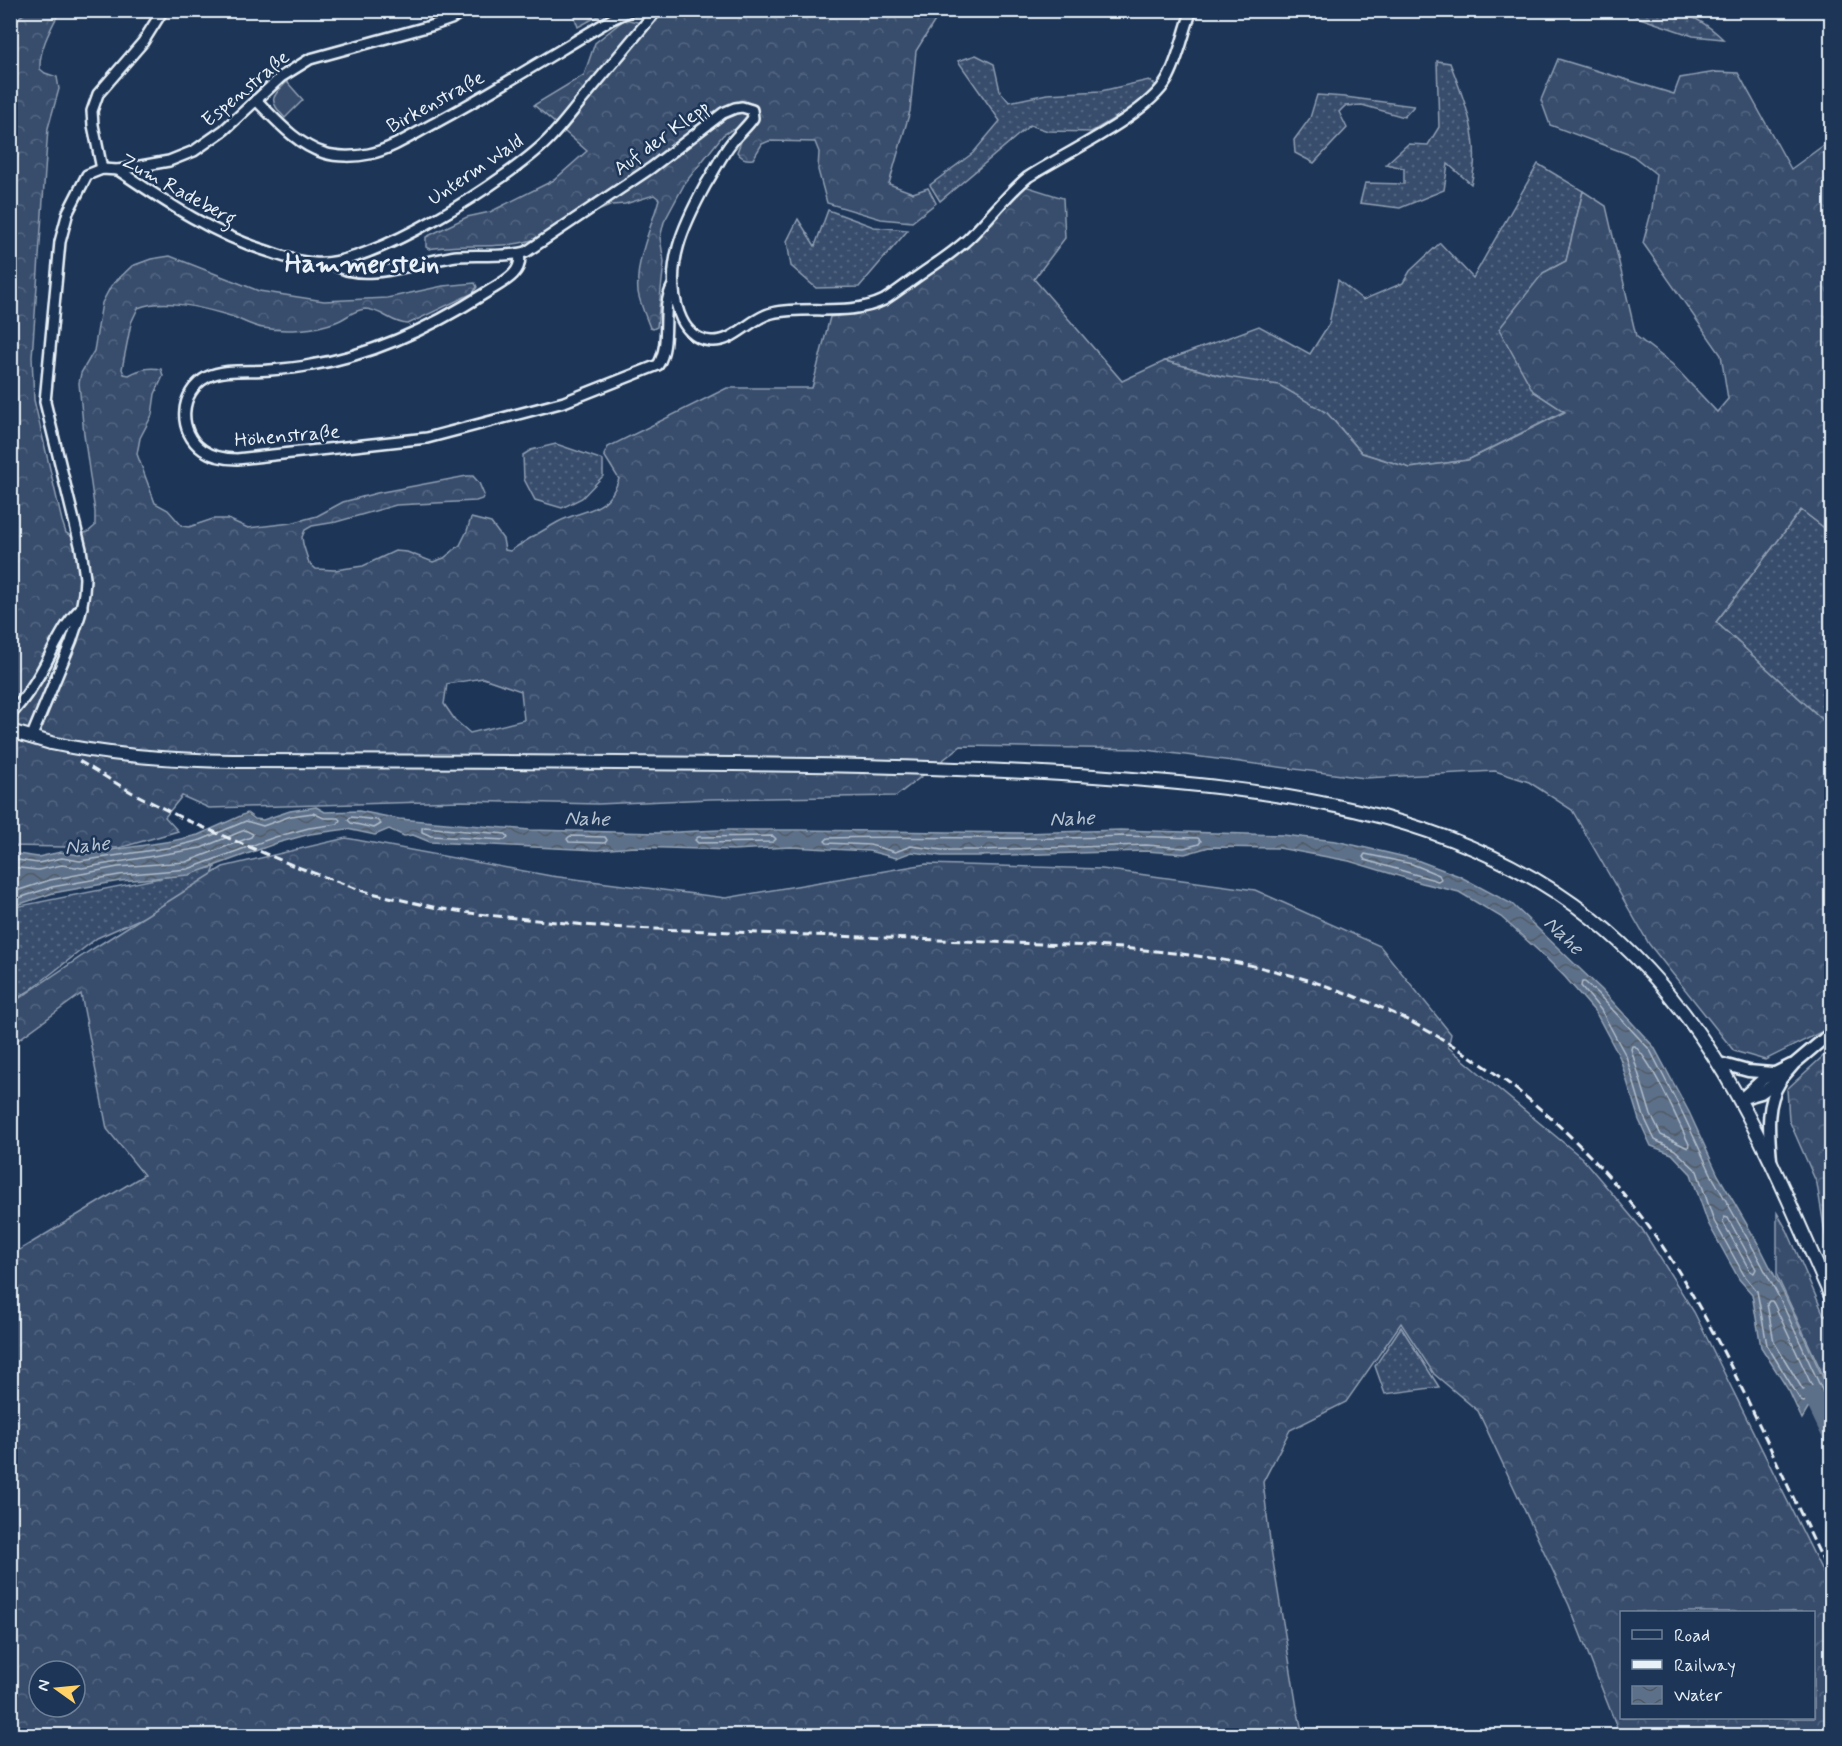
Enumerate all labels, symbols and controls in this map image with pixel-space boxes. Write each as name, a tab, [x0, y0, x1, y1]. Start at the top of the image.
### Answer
street label: Espenstraße	[196, 44, 296, 134]
street label: Birkenstraße	[382, 64, 490, 140]
street label: Auf der Klepp	[608, 94, 716, 182]
street label: Unterm Wald	[423, 128, 529, 212]
street label: Zum Radeberg	[115, 147, 241, 235]
district label: Hammerstein	[285, 248, 439, 282]
street label: Höhenstraße	[233, 418, 341, 455]
water label: Nahe	[564, 804, 612, 834]
water label: Nahe	[1049, 804, 1097, 834]
water label: Nahe	[63, 830, 113, 862]
water label: Nahe	[1537, 910, 1590, 963]
legend	[1620, 1611, 1815, 1719]
text: Road	[1674, 1624, 1710, 1648]
text: Railway	[1674, 1654, 1736, 1678]
north arrow	[27, 1659, 87, 1719]
text: N	[32, 1678, 55, 1693]
text: Water	[1674, 1684, 1723, 1708]

